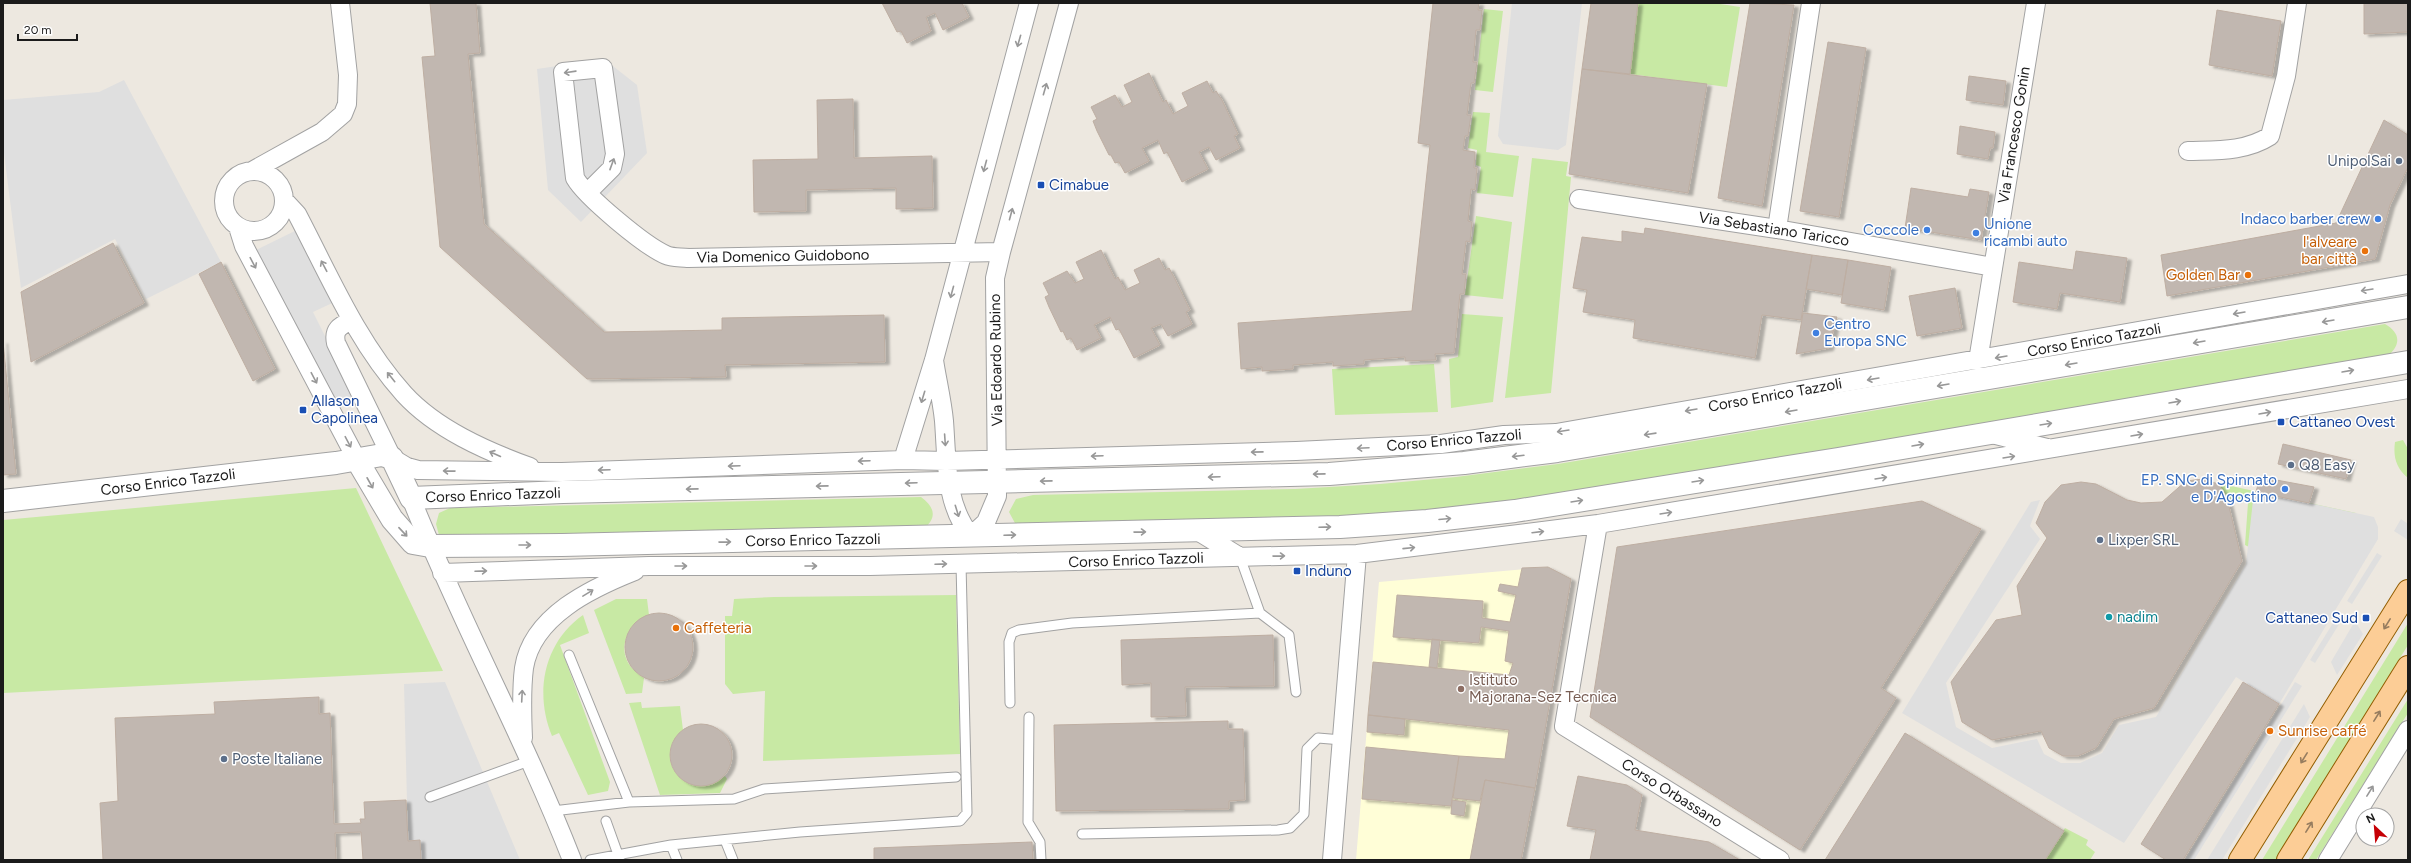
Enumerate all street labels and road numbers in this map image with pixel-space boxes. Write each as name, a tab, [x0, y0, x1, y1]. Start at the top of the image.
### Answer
street label: Via Francesco Gonin	[1994, 65, 2034, 205]
street label: Via Sebastiano Taricco	[1697, 208, 1851, 250]
street label: Via Domenico Guidobono	[696, 245, 870, 267]
street label: Via Edoardo Rubino	[986, 293, 1006, 426]
street label: Corso Enrico Tazzoli	[2026, 319, 2162, 361]
street label: Corso Enrico Tazzoli	[1707, 374, 1843, 416]
street label: Corso Enrico Tazzoli	[1386, 425, 1522, 455]
street label: Corso Enrico Tazzoli	[100, 465, 236, 499]
street label: Corso Enrico Tazzoli	[425, 484, 561, 506]
street label: Corso Enrico Tazzoli	[745, 530, 881, 550]
street label: Corso Enrico Tazzoli	[1068, 549, 1204, 571]
street label: Corso Orbassano	[1618, 755, 1726, 831]

